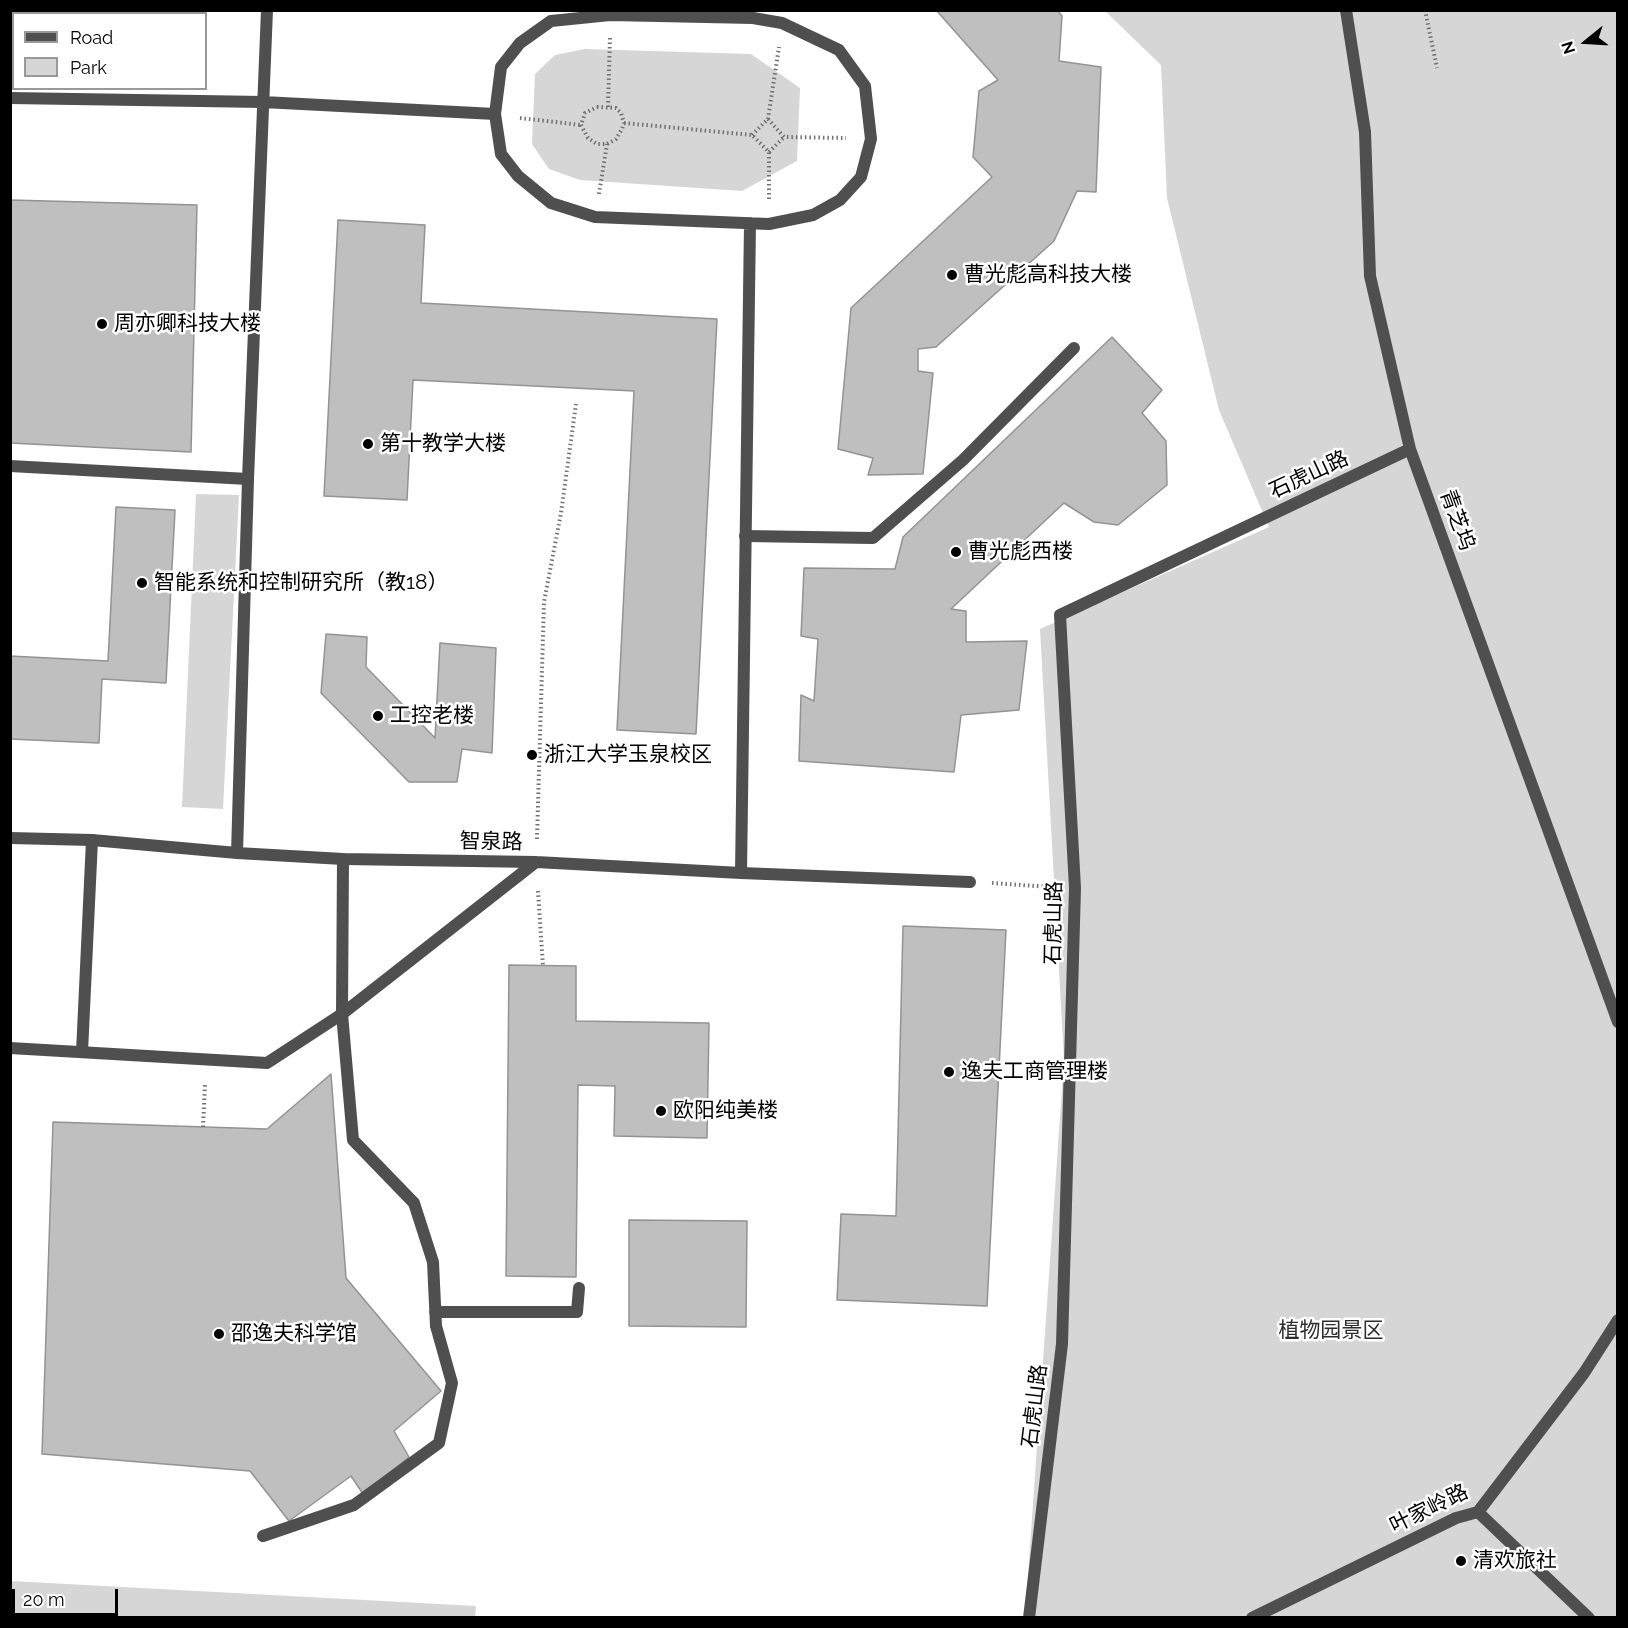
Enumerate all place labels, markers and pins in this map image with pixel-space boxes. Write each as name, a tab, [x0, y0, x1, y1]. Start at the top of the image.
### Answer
place label: 曹光彪高科技大楼	[964, 262, 1132, 288]
marker: 曹光彪高科技大楼	[945, 268, 959, 282]
place label: 周亦卿科技大楼	[114, 311, 261, 337]
marker: 周亦卿科技大楼	[95, 317, 109, 331]
place label: 第十教学大楼	[380, 431, 506, 457]
marker: 第十教学大楼	[361, 437, 375, 451]
place label: 曹光彪西楼	[968, 539, 1073, 565]
marker: 曹光彪西楼	[949, 545, 963, 559]
place label: 智能系统和控制研究所（教18）	[154, 570, 448, 596]
marker: 智能系统和控制研究所（教18）	[135, 576, 149, 590]
place label: 工控老楼	[390, 703, 474, 729]
marker: 工控老楼	[371, 709, 385, 723]
place label: 浙江大学玉泉校区	[544, 742, 712, 768]
marker: 浙江大学玉泉校区	[525, 748, 539, 762]
place label: 逸夫工商管理楼	[961, 1059, 1108, 1085]
marker: 逸夫工商管理楼	[942, 1065, 956, 1079]
place label: 欧阳纯美楼	[673, 1098, 778, 1124]
marker: 欧阳纯美楼	[654, 1104, 668, 1118]
place label: 邵逸夫科学馆	[231, 1321, 357, 1347]
marker: 邵逸夫科学馆	[212, 1327, 226, 1341]
place label: 清欢旅社	[1473, 1548, 1557, 1574]
marker: 清欢旅社	[1454, 1554, 1468, 1568]

